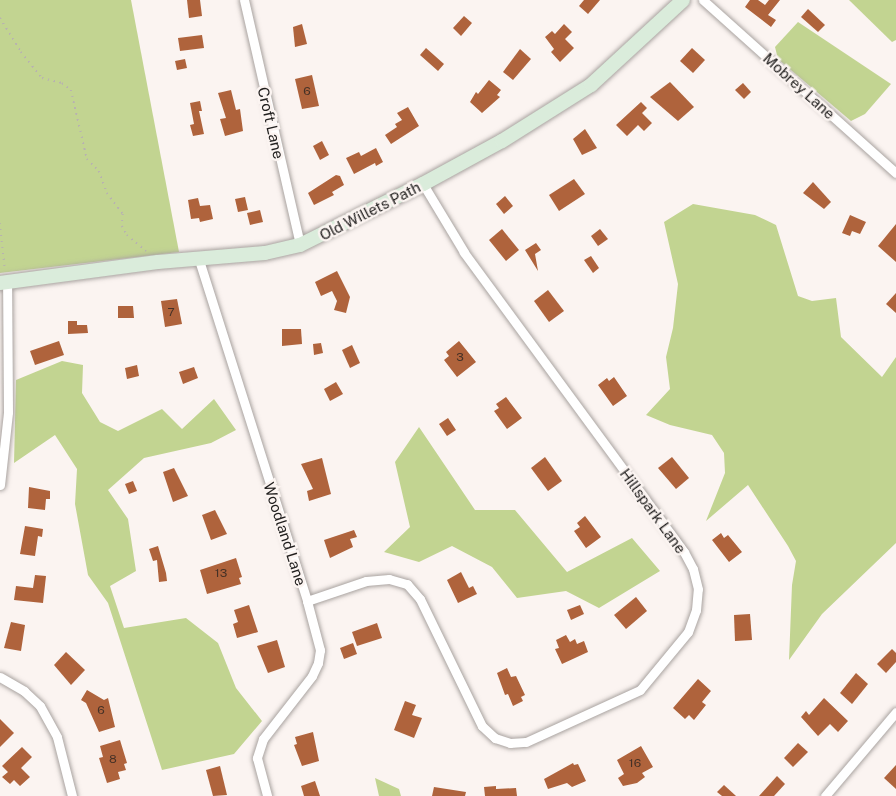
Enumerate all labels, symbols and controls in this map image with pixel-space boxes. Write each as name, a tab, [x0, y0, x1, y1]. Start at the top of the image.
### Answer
street label: Mobrey Lane	[759, 49, 839, 123]
street label: Croft Lane	[254, 85, 288, 161]
house number: 6	[303, 85, 311, 99]
street label: Old Willets Path	[316, 178, 424, 244]
house number: 7	[167, 306, 175, 320]
house number: 3	[456, 351, 464, 365]
street label: Hillspark Lane	[616, 465, 690, 557]
street label: Woodland Lane	[260, 480, 310, 588]
house number: 13	[215, 567, 227, 581]
house number: 6	[97, 704, 105, 718]
house number: 8	[109, 753, 117, 767]
house number: 16	[629, 757, 641, 771]

